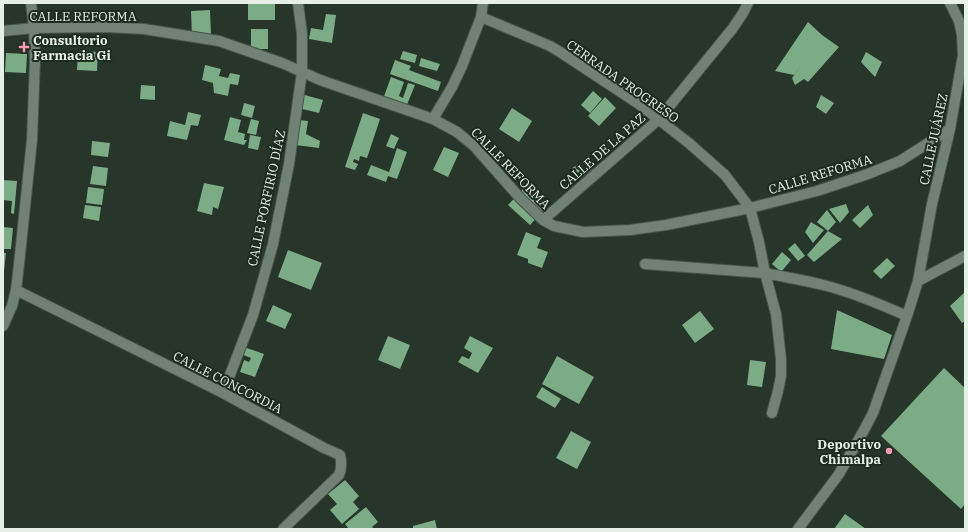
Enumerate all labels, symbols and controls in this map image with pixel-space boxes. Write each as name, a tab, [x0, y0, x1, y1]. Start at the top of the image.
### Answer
street label: CALLE REFORMA	[29, 8, 137, 25]
place label: Consultorio Farmacia Gi	[33, 32, 111, 64]
street label: CERRADA PROGRESO	[563, 36, 682, 127]
marker: Consultorio Farmacia Gi	[18, 41, 30, 53]
street label: CALLE JUÁREZ	[915, 92, 952, 187]
street label: CALLE DE LA PAZ	[556, 109, 649, 194]
street label: CALLE REFORMA	[467, 124, 554, 213]
street label: CALLE PORFIRIO DÍAZ	[244, 128, 289, 268]
street label: CALLE REFORMA	[766, 151, 874, 198]
street label: CALLE CONCORDIA	[170, 348, 285, 417]
place label: Deportivo Chimalpa	[817, 436, 882, 468]
marker: Deportivo Chimalpa	[884, 446, 894, 456]

